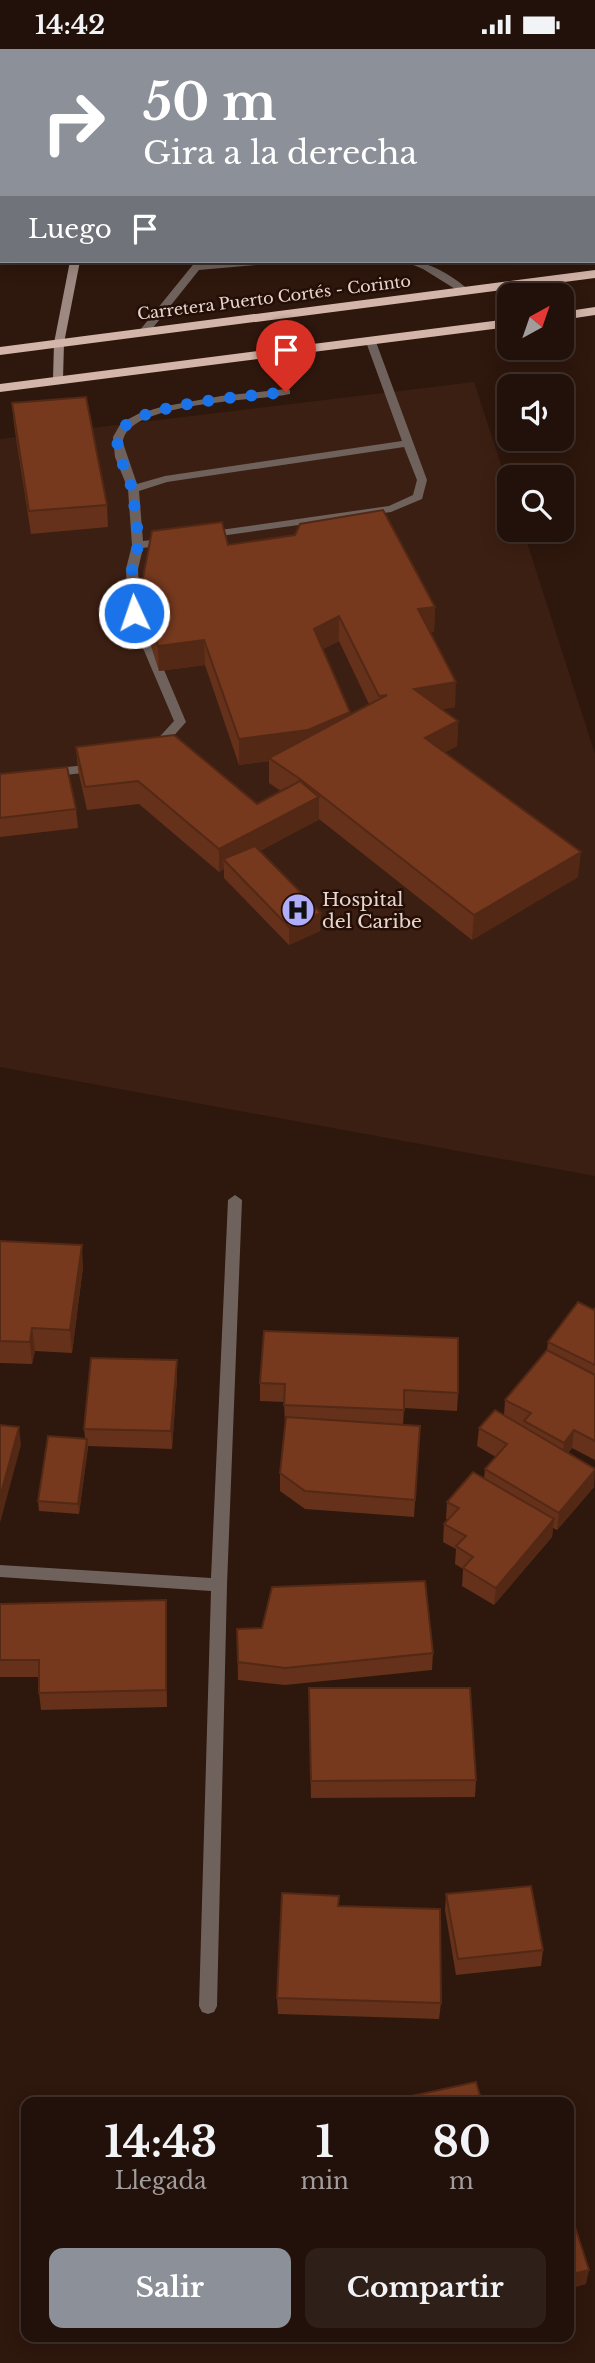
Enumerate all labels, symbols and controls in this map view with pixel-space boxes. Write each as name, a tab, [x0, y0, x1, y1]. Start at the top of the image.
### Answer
text: 14:42	[35, 9, 105, 41]
text: 50 m	[143, 72, 276, 133]
icon: right	[28, 77, 119, 168]
text: Gira a la derecha	[143, 133, 417, 173]
icon: arrive	[126, 210, 164, 248]
text: Luego	[28, 213, 112, 245]
street label: Carretera Puerto Cortés - Corinto	[136, 270, 412, 324]
north arrow	[497, 283, 574, 361]
map controls	[497, 283, 574, 542]
pin	[256, 320, 316, 392]
icon: arrive	[267, 331, 305, 369]
button: sound	[497, 374, 574, 451]
button: search	[497, 465, 574, 542]
position arrow	[97, 576, 171, 650]
place label: Hospital del Caribe	[322, 888, 422, 933]
hospital icon: Hospital del Caribe	[279, 891, 317, 929]
text: 14:43	[104, 2116, 217, 2168]
text: 1	[316, 2116, 334, 2168]
text: 80	[432, 2116, 491, 2168]
text: Llegada	[115, 2167, 207, 2195]
text: min	[301, 2167, 349, 2195]
text: m	[449, 2167, 474, 2195]
button: Salir	[49, 2248, 291, 2328]
button: Compartir	[305, 2248, 546, 2328]

